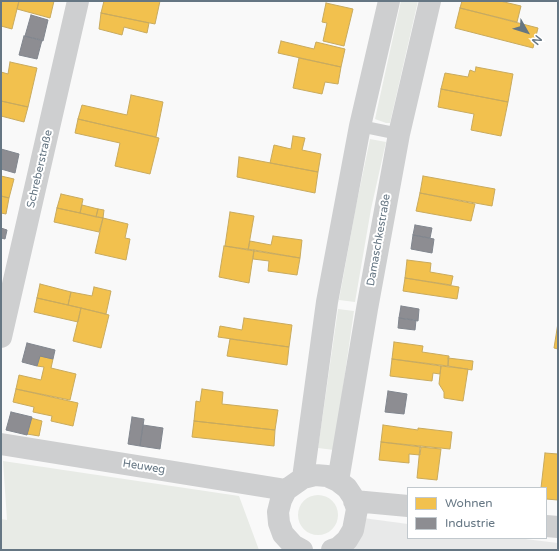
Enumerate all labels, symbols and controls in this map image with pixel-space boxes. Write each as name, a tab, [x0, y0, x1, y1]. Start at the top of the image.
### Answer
north arrow	[507, 12, 547, 52]
text: N	[529, 32, 545, 47]
street label: Schreberstraße	[25, 129, 55, 209]
street label: Damaschkestraße	[364, 193, 394, 287]
street label: Heuweg	[122, 457, 166, 477]
legend	[407, 487, 547, 539]
text: Wohnen	[445, 496, 493, 510]
text: Industrie	[445, 516, 495, 530]

